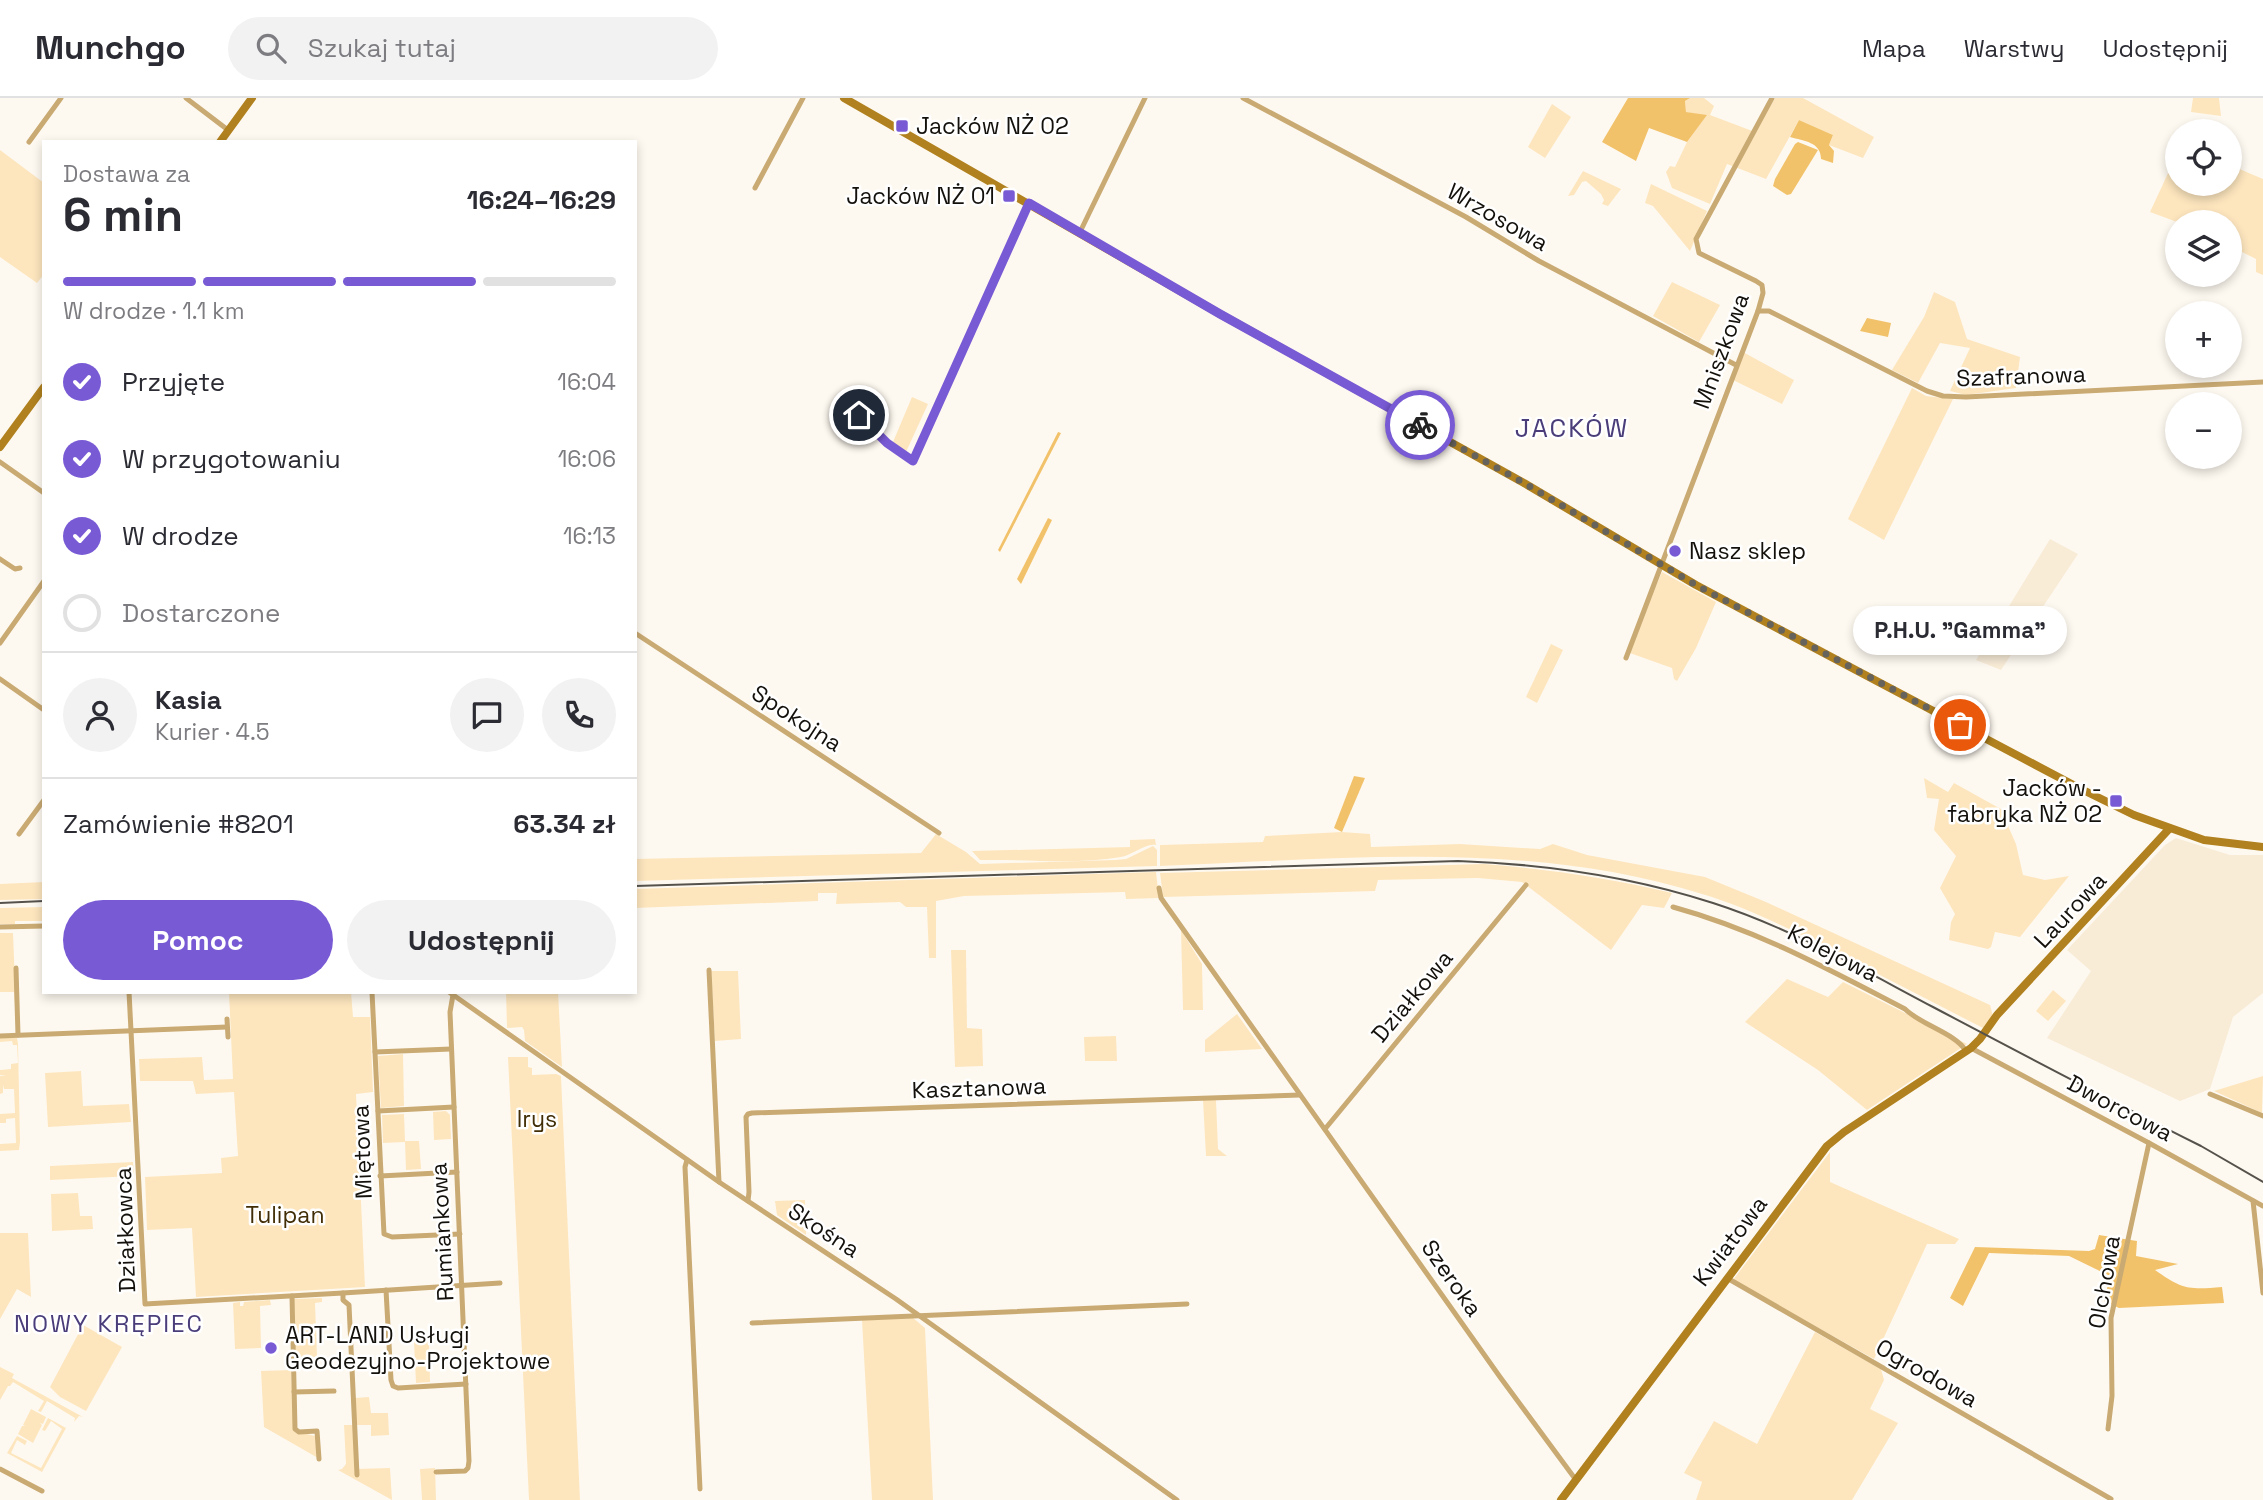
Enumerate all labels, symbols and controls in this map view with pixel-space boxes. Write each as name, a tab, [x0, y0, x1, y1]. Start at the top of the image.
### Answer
search box	[228, 17, 718, 80]
text: Munchgo	[35, 27, 186, 69]
icon: search	[252, 29, 290, 67]
text: Szukaj tutaj	[308, 31, 456, 65]
text: Mapa	[1862, 33, 1926, 64]
text: Warstwy	[1964, 33, 2065, 64]
text: Udostępnij	[2103, 33, 2228, 64]
place label: Jacków NŻ 02	[916, 111, 1069, 141]
marker: Jacków NŻ 02	[894, 118, 910, 134]
map controls	[2165, 119, 2242, 469]
button: locate	[2165, 119, 2242, 196]
text: Dostawa za	[63, 159, 190, 189]
street label: Wrzosowa	[1442, 176, 1554, 258]
place label: Jacków NŻ 01	[846, 181, 995, 211]
text: 16:24–16:29	[467, 183, 616, 217]
text: 6 min	[63, 186, 183, 244]
marker: Jacków NŻ 01	[1001, 188, 1017, 204]
button: layers	[2165, 210, 2242, 287]
street label: Mniszkowa	[1686, 289, 1756, 413]
text: W drodze · 1.1 km	[63, 296, 244, 326]
button: +	[2165, 301, 2242, 378]
street label: Szafranowa	[1956, 359, 2086, 393]
icon: check	[63, 363, 101, 401]
text: Przyjęte	[122, 365, 225, 399]
text: 16:04	[557, 367, 616, 397]
pin	[829, 385, 889, 445]
courier	[1385, 390, 1455, 460]
button: −	[2165, 392, 2242, 469]
icon: home	[840, 396, 878, 434]
icon: bike	[1401, 406, 1439, 444]
district label: JACKÓW	[1515, 411, 1629, 445]
icon: check	[63, 440, 101, 478]
text: W przygotowaniu	[122, 442, 341, 476]
text: 16:06	[558, 444, 616, 474]
icon: check	[63, 517, 101, 555]
text: W drodze	[122, 519, 239, 553]
text: 16:13	[563, 521, 616, 551]
place label: Nasz sklep	[1689, 536, 1806, 566]
marker: Nasz sklep	[1667, 543, 1683, 559]
text: Dostarczone	[122, 596, 280, 630]
callout: P.H.U. "Gamma"	[1853, 606, 2067, 655]
text: P.H.U. "Gamma"	[1874, 615, 2046, 645]
button: person	[63, 678, 137, 752]
button: chat	[450, 678, 524, 752]
button: phone	[542, 678, 616, 752]
street label: Spokojna	[746, 678, 848, 758]
text: Kasia	[155, 683, 222, 717]
pin	[1930, 695, 1990, 755]
icon: bag	[1941, 706, 1979, 744]
text: Kurier · 4.5	[155, 717, 270, 747]
place label: Jacków - fabryka NŻ 02	[1947, 773, 2102, 829]
marker: Jacków - fabryka NŻ 02	[2108, 793, 2124, 809]
text: Zamówienie #8201	[63, 807, 294, 841]
text: 63.34 zł	[513, 807, 616, 841]
street label: Laurowa	[2027, 866, 2113, 954]
button: Pomoc	[63, 900, 333, 980]
button: Udostępnij	[347, 900, 616, 980]
street label: Kolejowa	[1782, 917, 1884, 989]
street label: Działkowa	[1365, 944, 1459, 1048]
street label: Dworcowa	[2062, 1068, 2178, 1148]
street label: Kasztanowa	[911, 1071, 1047, 1105]
street label: Miętowa	[345, 1104, 379, 1200]
park label: Irys	[517, 1104, 557, 1134]
street label: Rumiankowa	[423, 1162, 461, 1302]
street label: Działkowca	[108, 1167, 142, 1293]
street label: Kwiatowa	[1686, 1190, 1774, 1292]
street label: Skośna	[782, 1196, 866, 1264]
park label: Tulipan	[245, 1200, 325, 1230]
street label: Olchowa	[2081, 1233, 2127, 1331]
street label: Szeroka	[1415, 1234, 1489, 1322]
district label: NOWY KRĘPIEC	[14, 1308, 204, 1339]
place label: ART-LAND Usługi Geodezyjno-Projektowe	[285, 1320, 550, 1376]
street label: Ogrodowa	[1871, 1332, 1983, 1414]
marker: ART-LAND Usługi Geodezyjno-Projektowe	[263, 1340, 279, 1356]

